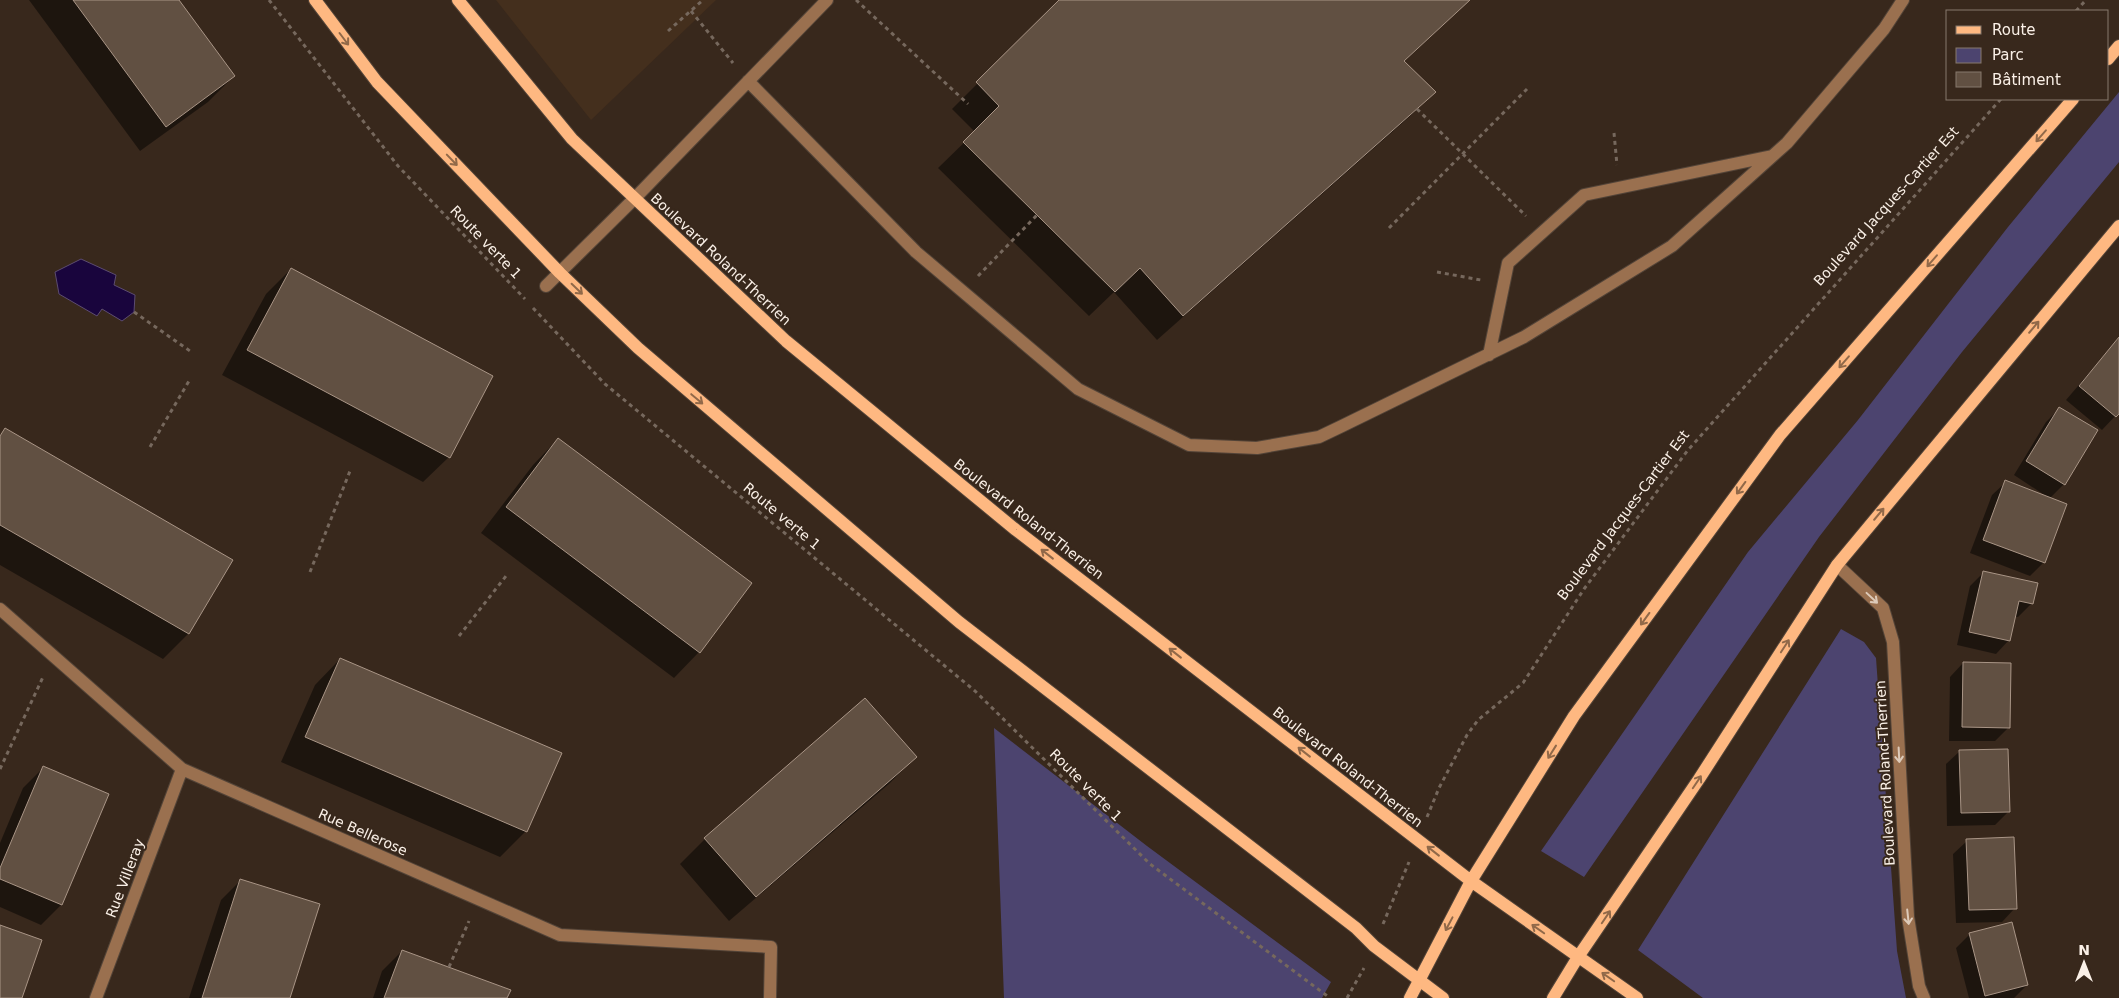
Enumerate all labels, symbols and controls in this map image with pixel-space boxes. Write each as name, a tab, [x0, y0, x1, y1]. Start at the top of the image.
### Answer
legend	[1946, 10, 2109, 100]
text: Route	[1992, 21, 2036, 39]
one-way arrow	[339, 32, 350, 45]
text: Parc	[1992, 46, 2024, 64]
text: Bâtiment	[1992, 71, 2061, 89]
street label: Boulevard Jacques-Cartier Est	[1810, 123, 1962, 289]
one-way arrow	[2035, 129, 2047, 142]
one-way arrow	[446, 154, 458, 167]
street label: Boulevard Roland-Therrien	[648, 190, 794, 328]
street label: Route verte 1	[447, 202, 525, 282]
one-way arrow	[1926, 254, 1937, 267]
one-way arrow	[571, 283, 583, 295]
one-way arrow	[2028, 321, 2039, 334]
one-way arrow	[1838, 355, 1850, 368]
one-way arrow	[691, 393, 704, 405]
street label: Boulevard Jacques-Cartier Est	[1554, 427, 1692, 603]
street label: Boulevard Roland-Therrien	[951, 456, 1107, 582]
street label: Route verte 1	[740, 479, 824, 553]
one-way arrow	[1736, 481, 1747, 494]
one-way arrow	[1874, 507, 1885, 520]
one-way arrow	[1041, 548, 1054, 559]
one-way arrow	[1866, 592, 1879, 604]
one-way arrow	[1640, 612, 1651, 625]
one-way arrow	[1780, 639, 1790, 653]
one-way arrow	[1169, 647, 1182, 658]
street label: Boulevard Roland-Therrien	[1872, 680, 1898, 866]
street label: Boulevard Roland-Therrien	[1270, 704, 1426, 830]
one-way arrow	[1546, 744, 1556, 758]
street label: Route verte 1	[1047, 746, 1125, 824]
one-way arrow	[1894, 746, 1904, 762]
one-way arrow	[1297, 747, 1311, 757]
one-way arrow	[1692, 776, 1702, 790]
street label: Rue Bellerose	[316, 805, 410, 859]
street label: Rue Villeray	[103, 836, 147, 920]
one-way arrow	[1427, 846, 1440, 857]
one-way arrow	[1903, 909, 1913, 925]
one-way arrow	[1601, 910, 1611, 924]
one-way arrow	[1444, 916, 1453, 931]
one-way arrow	[1531, 924, 1545, 934]
north arrow	[2059, 938, 2109, 988]
text: N	[2078, 942, 2090, 958]
one-way arrow	[1601, 972, 1615, 982]

